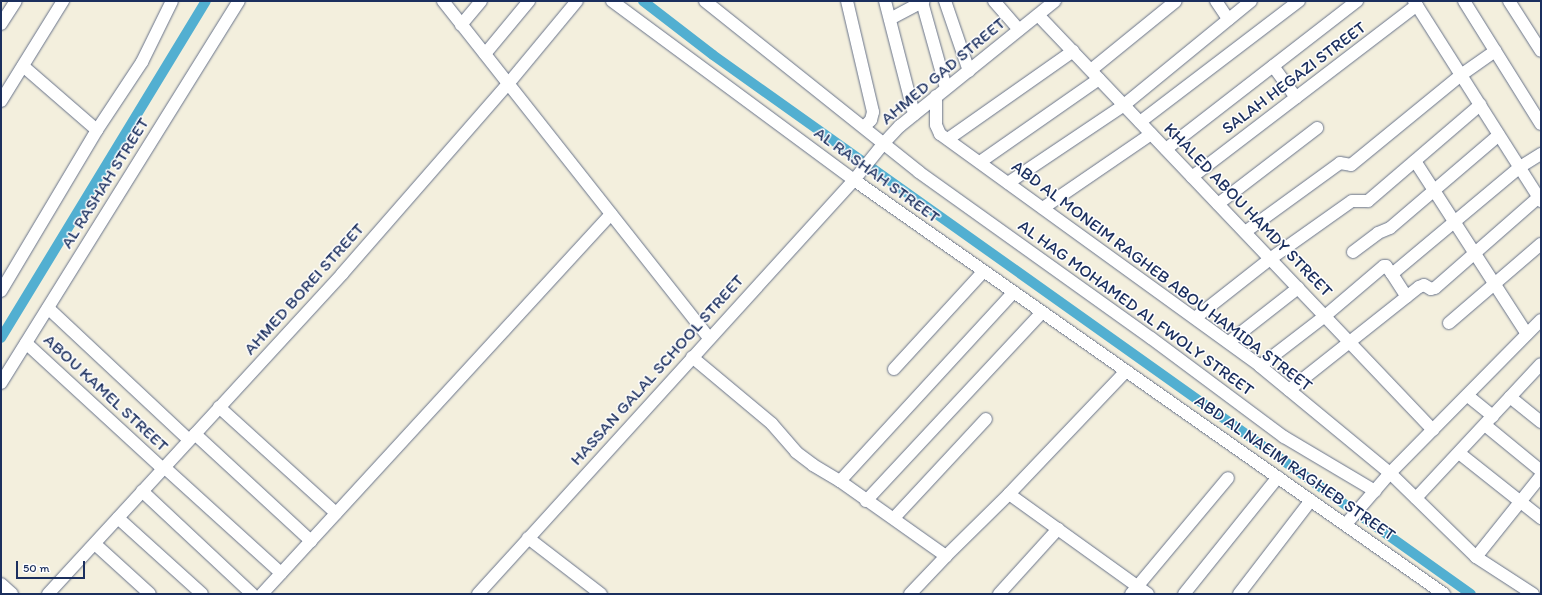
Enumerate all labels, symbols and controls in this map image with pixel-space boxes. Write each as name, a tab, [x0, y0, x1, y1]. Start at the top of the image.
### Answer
street label: AHMED GAD STREET	[877, 13, 1009, 129]
street label: SALAH HEGAZI STREET	[1217, 17, 1371, 139]
street label: AL RASHAH STREET	[57, 114, 153, 252]
street label: KHALED ABOU HAMDY STREET	[1159, 118, 1337, 302]
street label: AL RASHAH STREET	[810, 123, 944, 227]
street label: ABD AL MONEIM RAGHEB ABOU HAMIDA STREET	[1007, 156, 1317, 396]
street label: AL HAG MOHAMED AL FWOLY STREET	[1014, 216, 1258, 400]
street label: AHMED BOREI STREET	[239, 218, 369, 360]
street label: HASSAN GALAL SCHOOL STREET	[566, 270, 748, 470]
street label: ABOU KAMEL STREET	[39, 329, 173, 457]
street label: ABD AL NAEIM RAGHEB STREET	[1190, 390, 1400, 546]
scale bar	[18, 553, 87, 579]
text: 50 m	[23, 561, 49, 575]

